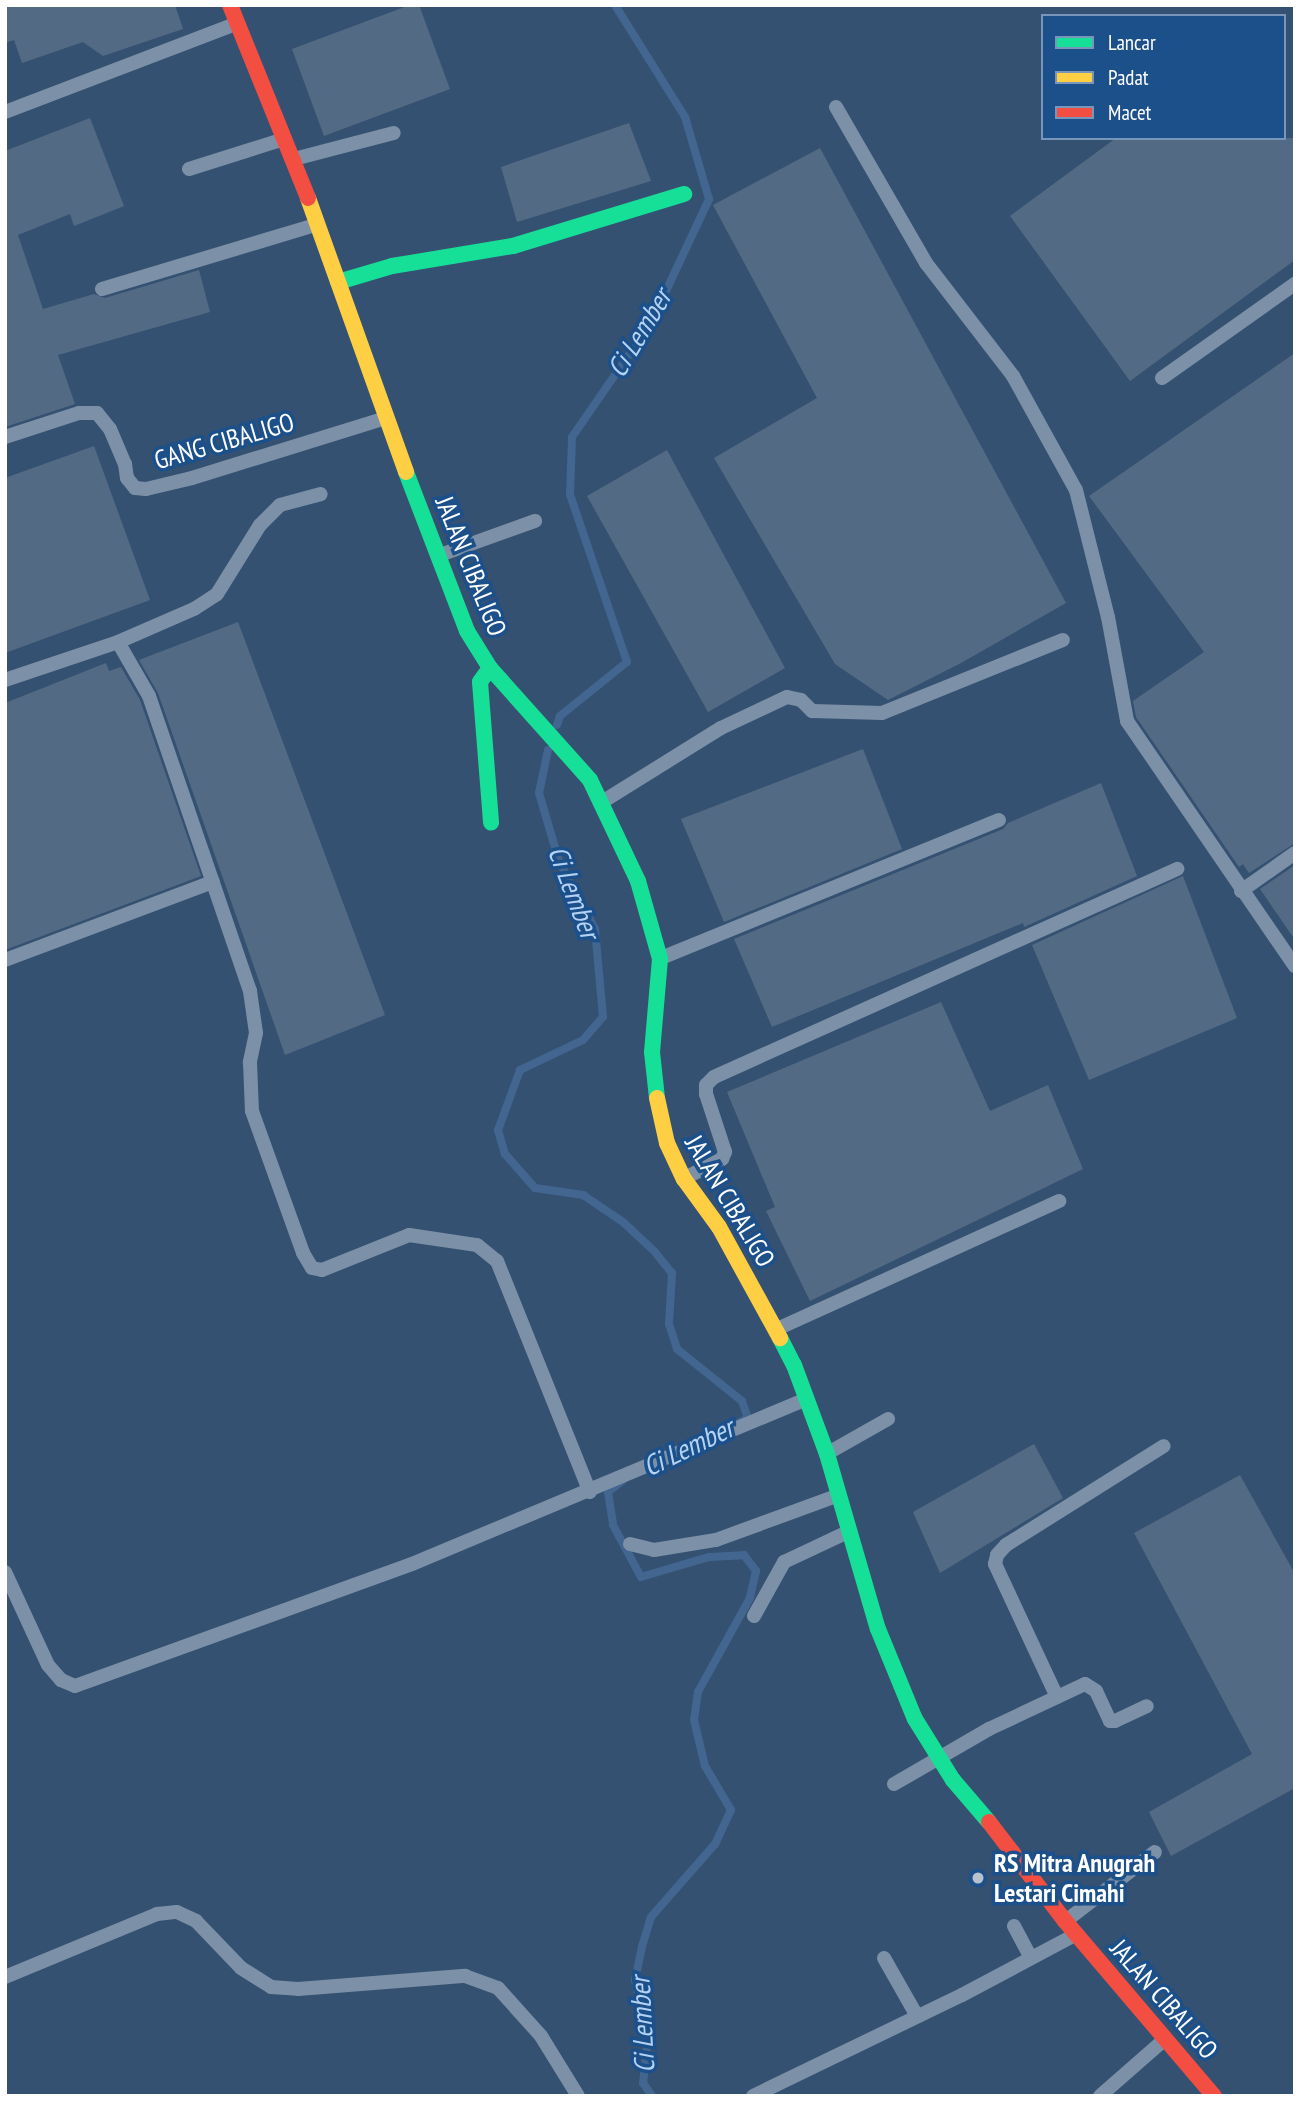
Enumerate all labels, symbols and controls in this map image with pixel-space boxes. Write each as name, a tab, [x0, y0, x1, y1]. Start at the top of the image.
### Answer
legend	[1041, 14, 1286, 140]
text: Lancar	[1108, 29, 1156, 56]
text: Padat	[1108, 64, 1149, 91]
text: Macet	[1108, 99, 1151, 126]
water label: Ci Lember	[600, 283, 678, 383]
street label: GANG CIBALIGO	[151, 406, 297, 476]
street label: JALAN CIBALIGO	[429, 492, 513, 640]
water label: Ci Lember	[541, 841, 607, 943]
street label: JALAN CIBALIGO	[679, 1130, 781, 1272]
water label: Ci Lember	[637, 1411, 739, 1483]
place label: RS Mitra Anugrah Lestari Cimahi	[994, 1847, 1156, 1909]
marker: RS Mitra Anugrah Lestari Cimahi	[968, 1868, 988, 1888]
street label: JALAN CIBALIGO	[1104, 1933, 1224, 2065]
water label: Ci Lember	[623, 1976, 661, 2074]

